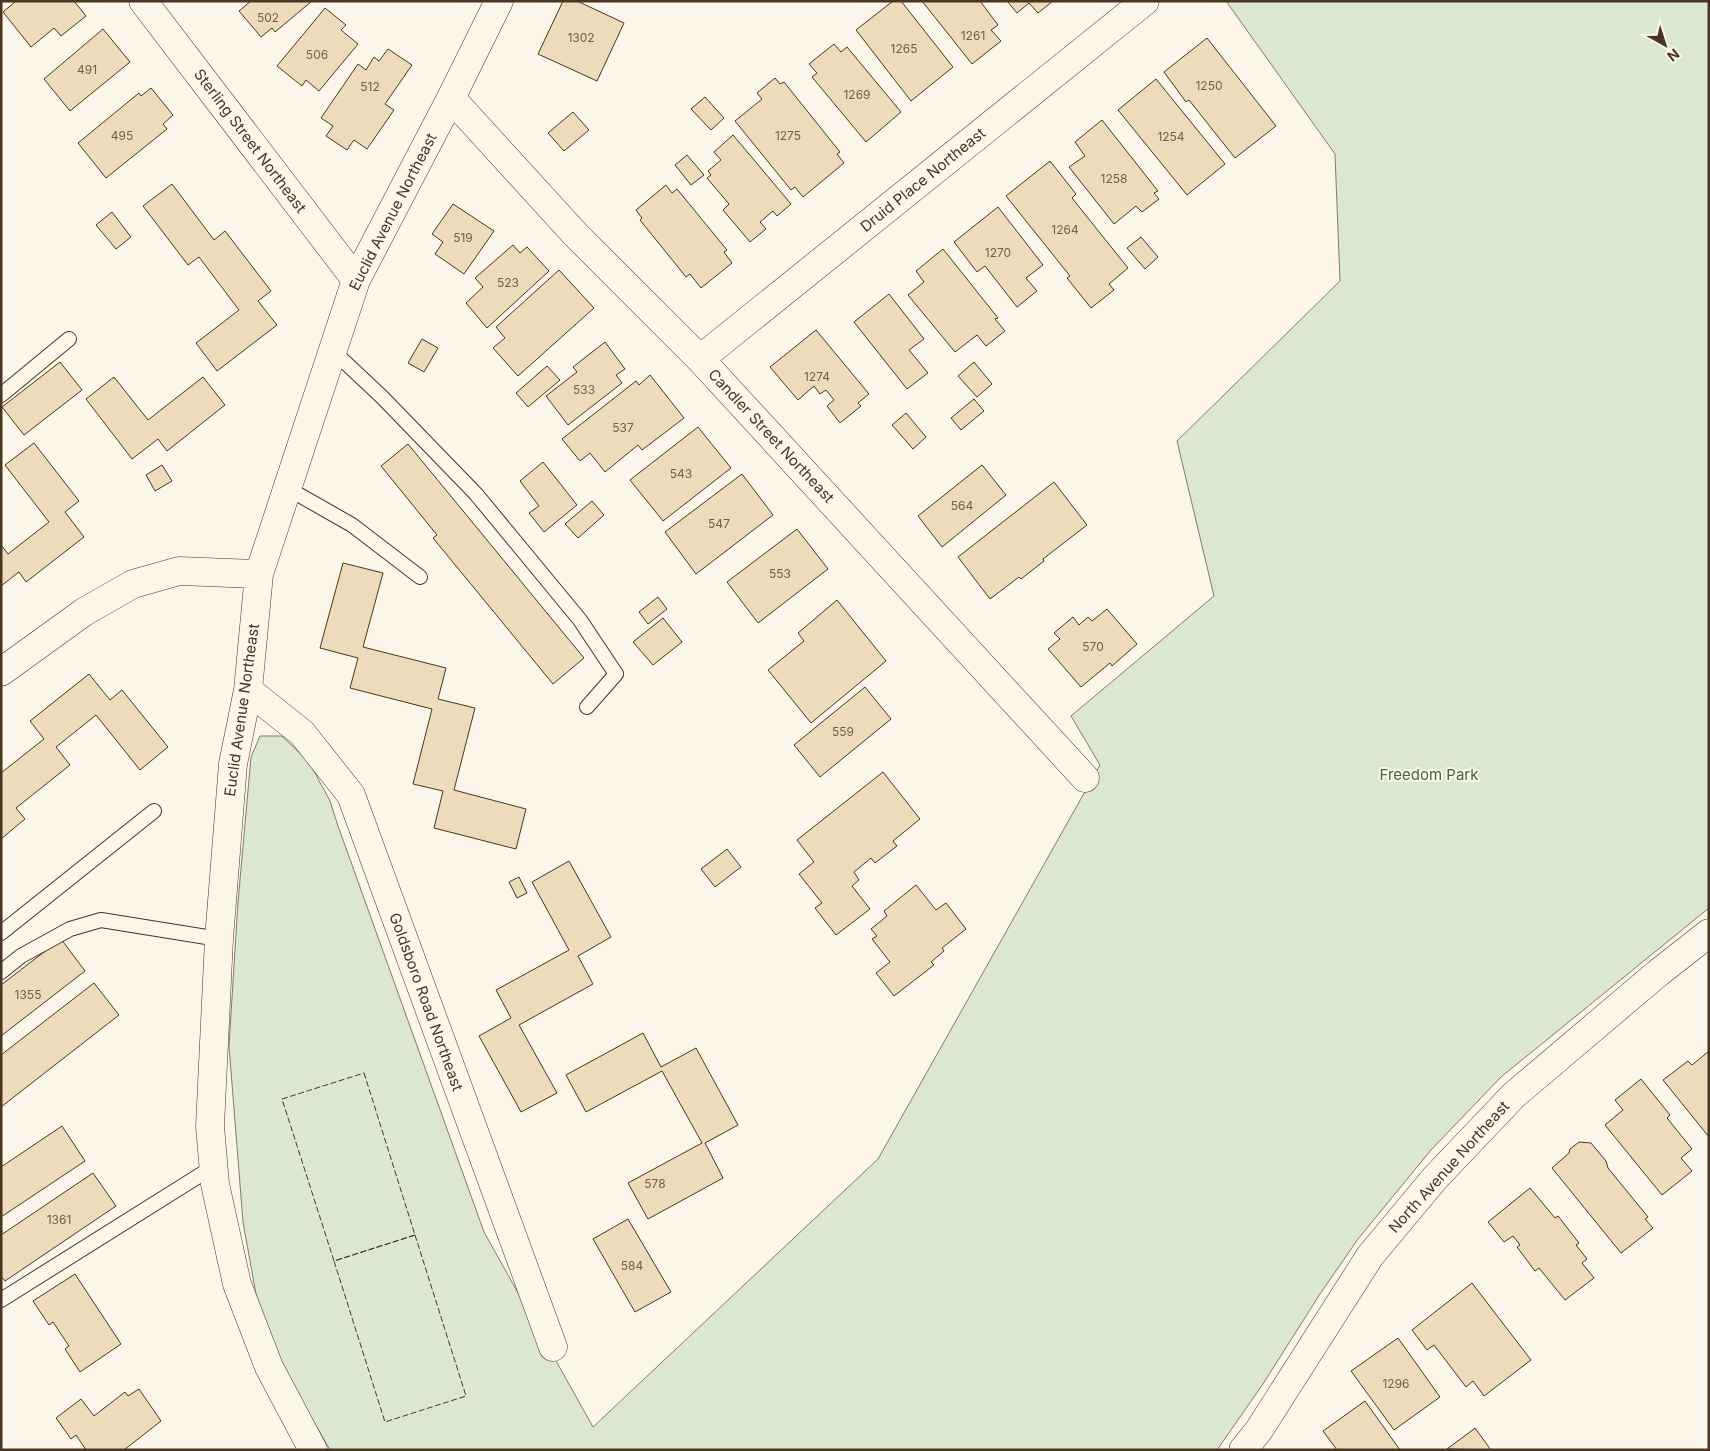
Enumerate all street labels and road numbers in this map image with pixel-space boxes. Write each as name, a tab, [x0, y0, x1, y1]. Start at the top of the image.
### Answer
street label: Sterling Street Northeast	[190, 65, 311, 216]
street label: Druid Place Northeast	[856, 123, 989, 236]
street label: Euclid Avenue Northeast	[345, 130, 441, 294]
street label: Candler Street Northeast	[704, 365, 838, 507]
street label: Euclid Avenue Northeast	[220, 622, 263, 797]
street label: Goldsboro Road Northeast	[385, 910, 468, 1094]
street label: North Avenue Northeast	[1384, 1097, 1513, 1237]

